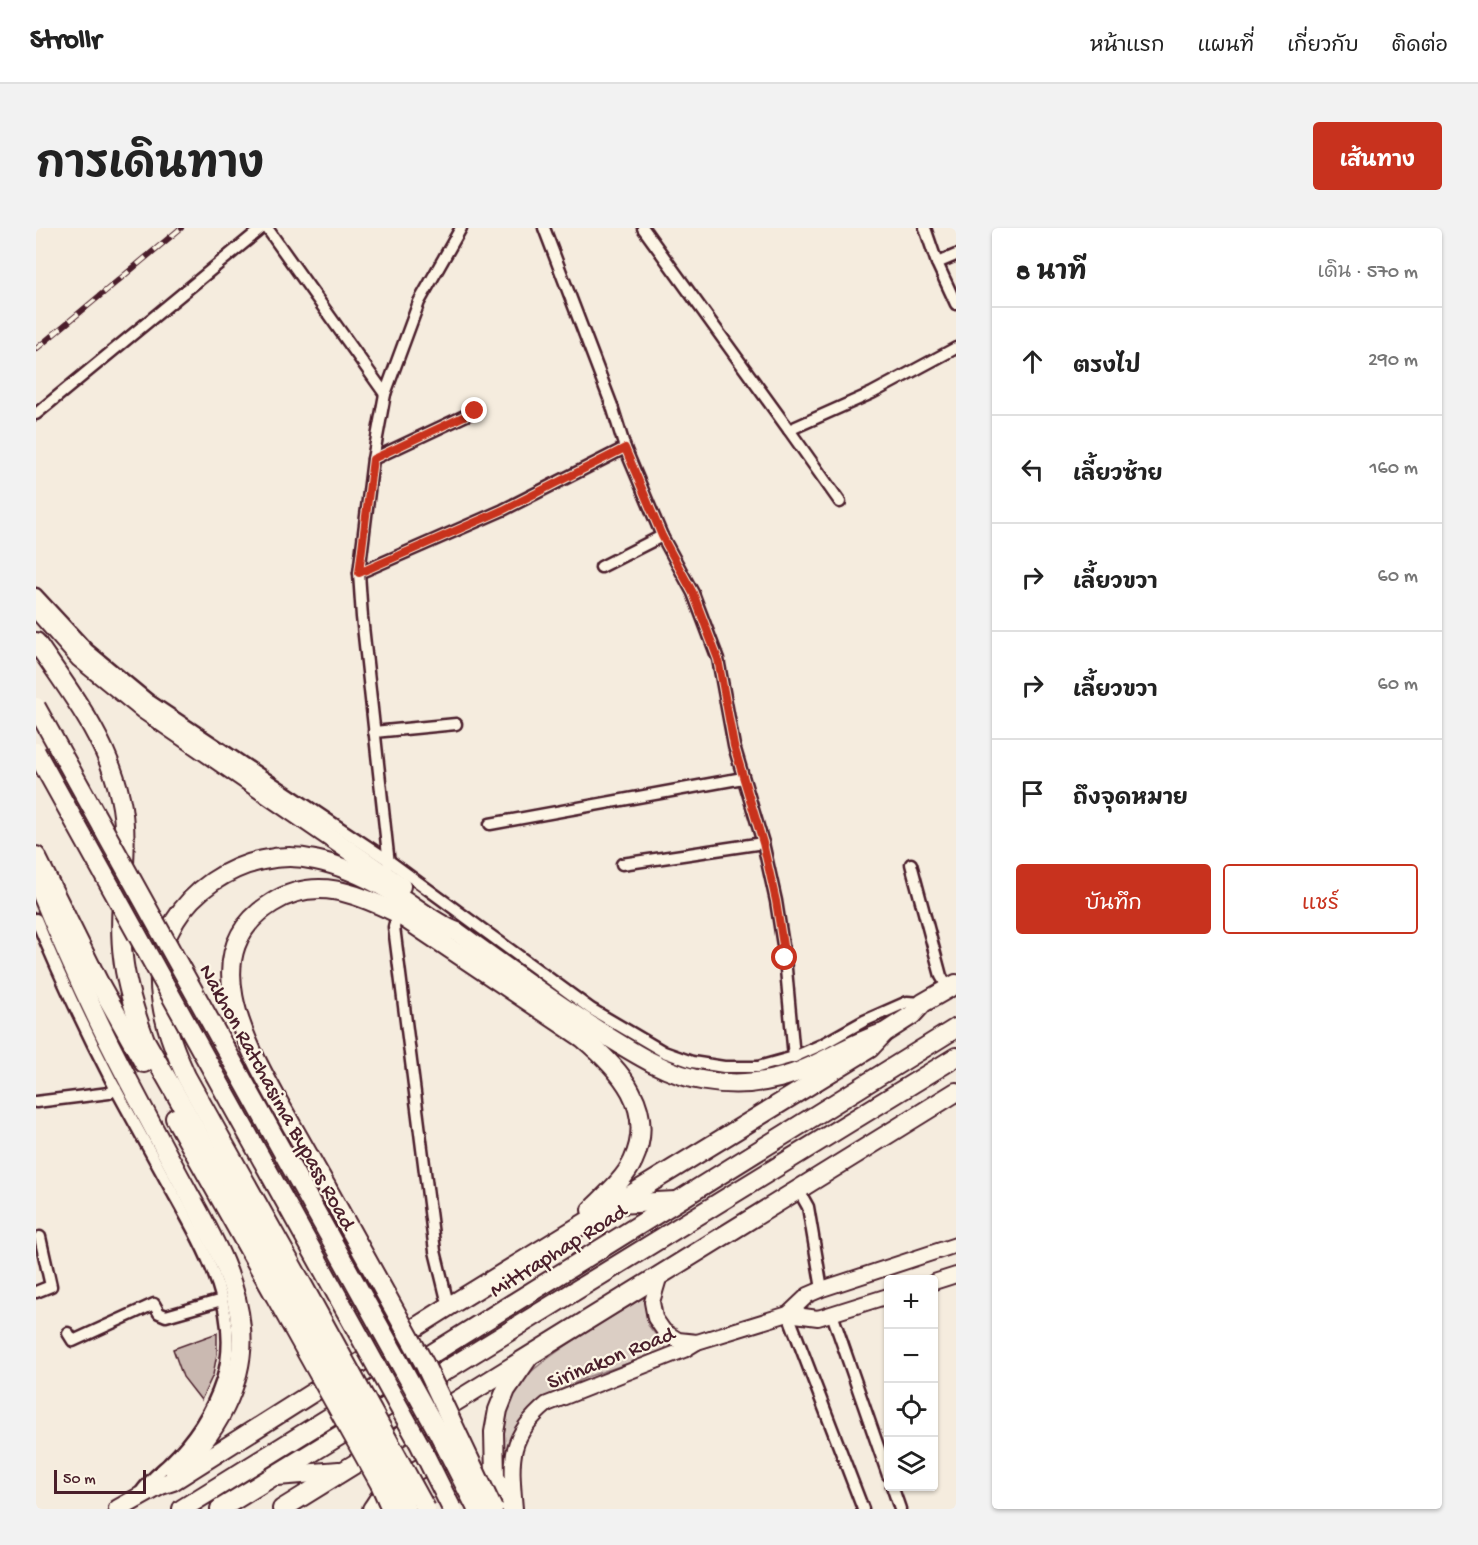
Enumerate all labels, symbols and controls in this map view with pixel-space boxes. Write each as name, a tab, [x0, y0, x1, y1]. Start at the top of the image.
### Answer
text: Strollr	[30, 25, 101, 58]
text: หน้าแรก	[1090, 35, 1165, 60]
text: แผนที่	[1198, 35, 1254, 60]
text: เกี่ยวกับ	[1287, 35, 1359, 60]
text: ติดต่อ	[1392, 35, 1448, 60]
button: เส้นทาง	[1313, 122, 1442, 190]
text: การเดินทาง	[36, 144, 264, 193]
text: 8 นาที	[1016, 259, 1087, 290]
text: เดิน · 570 m	[1318, 262, 1418, 285]
icon: ahead	[1016, 345, 1049, 378]
text: 290 m	[1368, 350, 1418, 373]
text: ตรงไป	[1073, 355, 1141, 381]
route end	[461, 397, 487, 423]
icon: left	[1016, 453, 1049, 486]
text: 160 m	[1369, 458, 1418, 481]
text: เลี้ยวซ้าย	[1073, 463, 1163, 489]
icon: right	[1016, 561, 1049, 594]
text: 60 m	[1378, 566, 1418, 589]
text: เลี้ยวขวา	[1073, 571, 1157, 597]
icon: right	[1016, 669, 1049, 702]
text: 60 m	[1378, 674, 1418, 697]
text: เลี้ยวขวา	[1073, 679, 1157, 705]
icon: arrive	[1016, 777, 1049, 810]
text: ถึงจุดหมาย	[1073, 787, 1188, 813]
button: บันทึก	[1016, 864, 1211, 934]
button: แชร์	[1223, 864, 1418, 934]
route start	[771, 944, 797, 970]
street label: Nakhon Ratchasima Bypass Road	[191, 960, 361, 1237]
street label: Mittraphap Road	[486, 1199, 634, 1305]
map controls	[884, 1275, 938, 1491]
button: +	[884, 1275, 938, 1329]
street label: Sirinakon Road	[544, 1322, 681, 1397]
button: −	[884, 1329, 938, 1383]
button: locate	[884, 1383, 938, 1437]
button: layers	[884, 1437, 938, 1491]
scale bar	[54, 1467, 146, 1494]
text: 50 m	[63, 1471, 96, 1490]

